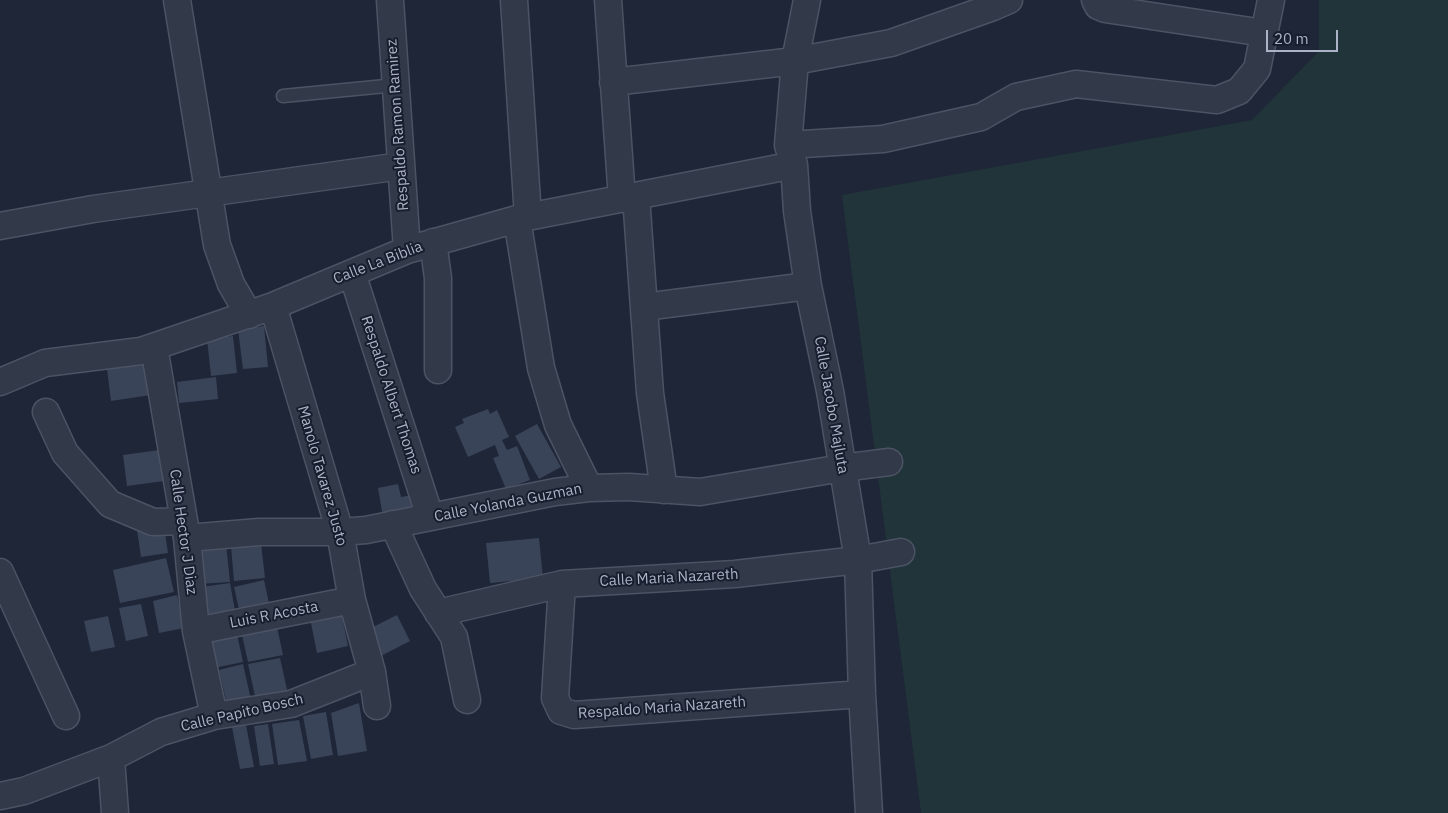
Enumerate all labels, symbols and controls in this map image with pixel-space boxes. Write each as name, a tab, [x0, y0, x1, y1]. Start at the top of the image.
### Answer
scale bar	[1268, 20, 1340, 52]
text: 20 m	[1274, 29, 1309, 48]
street label: Respaldo Ramon Ramirez	[383, 38, 413, 212]
street label: Calle La Biblia	[331, 238, 425, 288]
street label: Respaldo Albert Thomas	[357, 314, 425, 476]
street label: Calle Jacobo Majluta	[810, 335, 852, 475]
street label: Manolo Tavarez Justo	[293, 404, 351, 548]
street label: Calle Hector J Diaz	[165, 468, 201, 596]
street label: Calle Yolanda Guzman	[433, 480, 583, 526]
street label: Calle Maria Nazareth	[599, 565, 739, 591]
street label: Luis R Acosta	[228, 598, 320, 632]
street label: Calle Papito Bosch	[179, 690, 305, 736]
street label: Respaldo Maria Nazareth	[577, 693, 747, 723]

